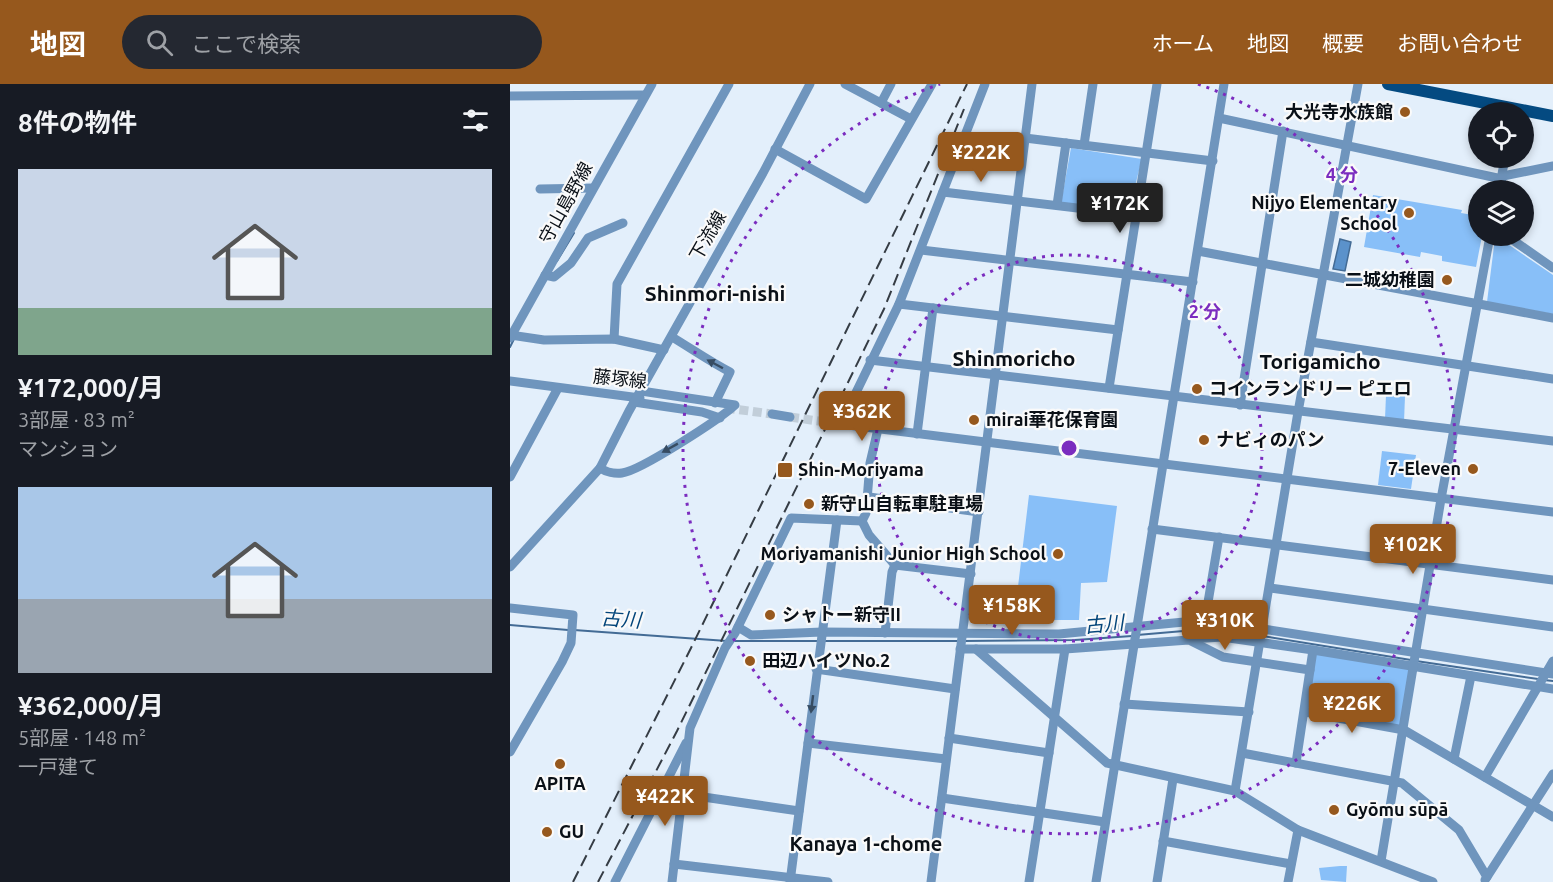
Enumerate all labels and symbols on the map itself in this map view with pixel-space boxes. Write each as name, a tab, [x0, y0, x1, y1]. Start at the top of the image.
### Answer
place label: 大光寺水族館	[1285, 101, 1393, 121]
marker: 大光寺水族館	[1398, 105, 1412, 119]
pin: ¥222K	[939, 132, 1023, 183]
street label: 守山島野線	[535, 158, 596, 247]
text: 4 分	[1326, 164, 1358, 184]
pin: ¥172K	[1078, 183, 1162, 234]
place label: Nijyo Elementary School	[1251, 192, 1398, 233]
marker: Nijyo Elementary School	[1402, 206, 1416, 220]
street label: 下流線	[685, 207, 729, 264]
place label: 二城幼稚園	[1345, 269, 1435, 289]
marker: 二城幼稚園	[1440, 273, 1454, 287]
district label: Shinmori-nishi	[645, 281, 785, 305]
text: 2 分	[1189, 301, 1221, 321]
district label: Shinmoricho	[953, 346, 1075, 370]
district label: Torigamicho	[1259, 349, 1381, 373]
one-way arrow	[706, 359, 723, 369]
street label: 藤塚線	[592, 365, 648, 391]
place label: コインランドリー ピエロ	[1209, 378, 1411, 398]
marker: コインランドリー ピエロ	[1190, 382, 1204, 396]
pin: ¥362K	[820, 391, 904, 442]
place label: mirai華花保育園	[986, 409, 1119, 429]
marker: mirai華花保育園	[967, 413, 981, 427]
place label: ナビィのパン	[1216, 429, 1325, 449]
marker: ナビィのパン	[1197, 433, 1211, 447]
centre of rings	[1059, 438, 1079, 458]
one-way arrow	[661, 443, 678, 453]
place label: 7-Eleven	[1388, 458, 1461, 478]
place label: Shin-Moriyama	[798, 459, 924, 479]
marker: Shin-Moriyama	[776, 461, 794, 479]
marker: 7-Eleven	[1466, 462, 1480, 476]
place label: 新守山自転車駐車場	[821, 493, 983, 513]
marker: 新守山自転車駐車場	[802, 497, 816, 511]
pin: ¥102K	[1371, 524, 1455, 575]
place label: Moriyamanishi Junior High School	[761, 543, 1047, 563]
marker: Moriyamanishi Junior High School	[1051, 547, 1065, 561]
pin: ¥158K	[970, 585, 1054, 636]
pin: ¥310K	[1183, 600, 1267, 651]
place label: シャトー新守II	[782, 604, 901, 624]
water label: 古川	[600, 606, 644, 632]
marker: シャトー新守II	[763, 608, 777, 622]
water label: 古川	[1083, 610, 1127, 637]
place label: 田辺ハイツNo.2	[762, 650, 890, 670]
marker: 田辺ハイツNo.2	[743, 654, 757, 668]
pin: ¥226K	[1310, 683, 1394, 734]
one-way arrow	[807, 694, 817, 713]
marker: APITA	[553, 757, 567, 771]
place label: APITA	[534, 773, 586, 793]
pin: ¥422K	[623, 776, 707, 827]
place label: Gyōmu sūpā	[1346, 799, 1448, 819]
marker: Gyōmu sūpā	[1327, 803, 1341, 817]
place label: GU	[559, 821, 584, 841]
marker: GU	[540, 825, 554, 839]
district label: Kanaya 1-chome	[790, 832, 942, 855]

